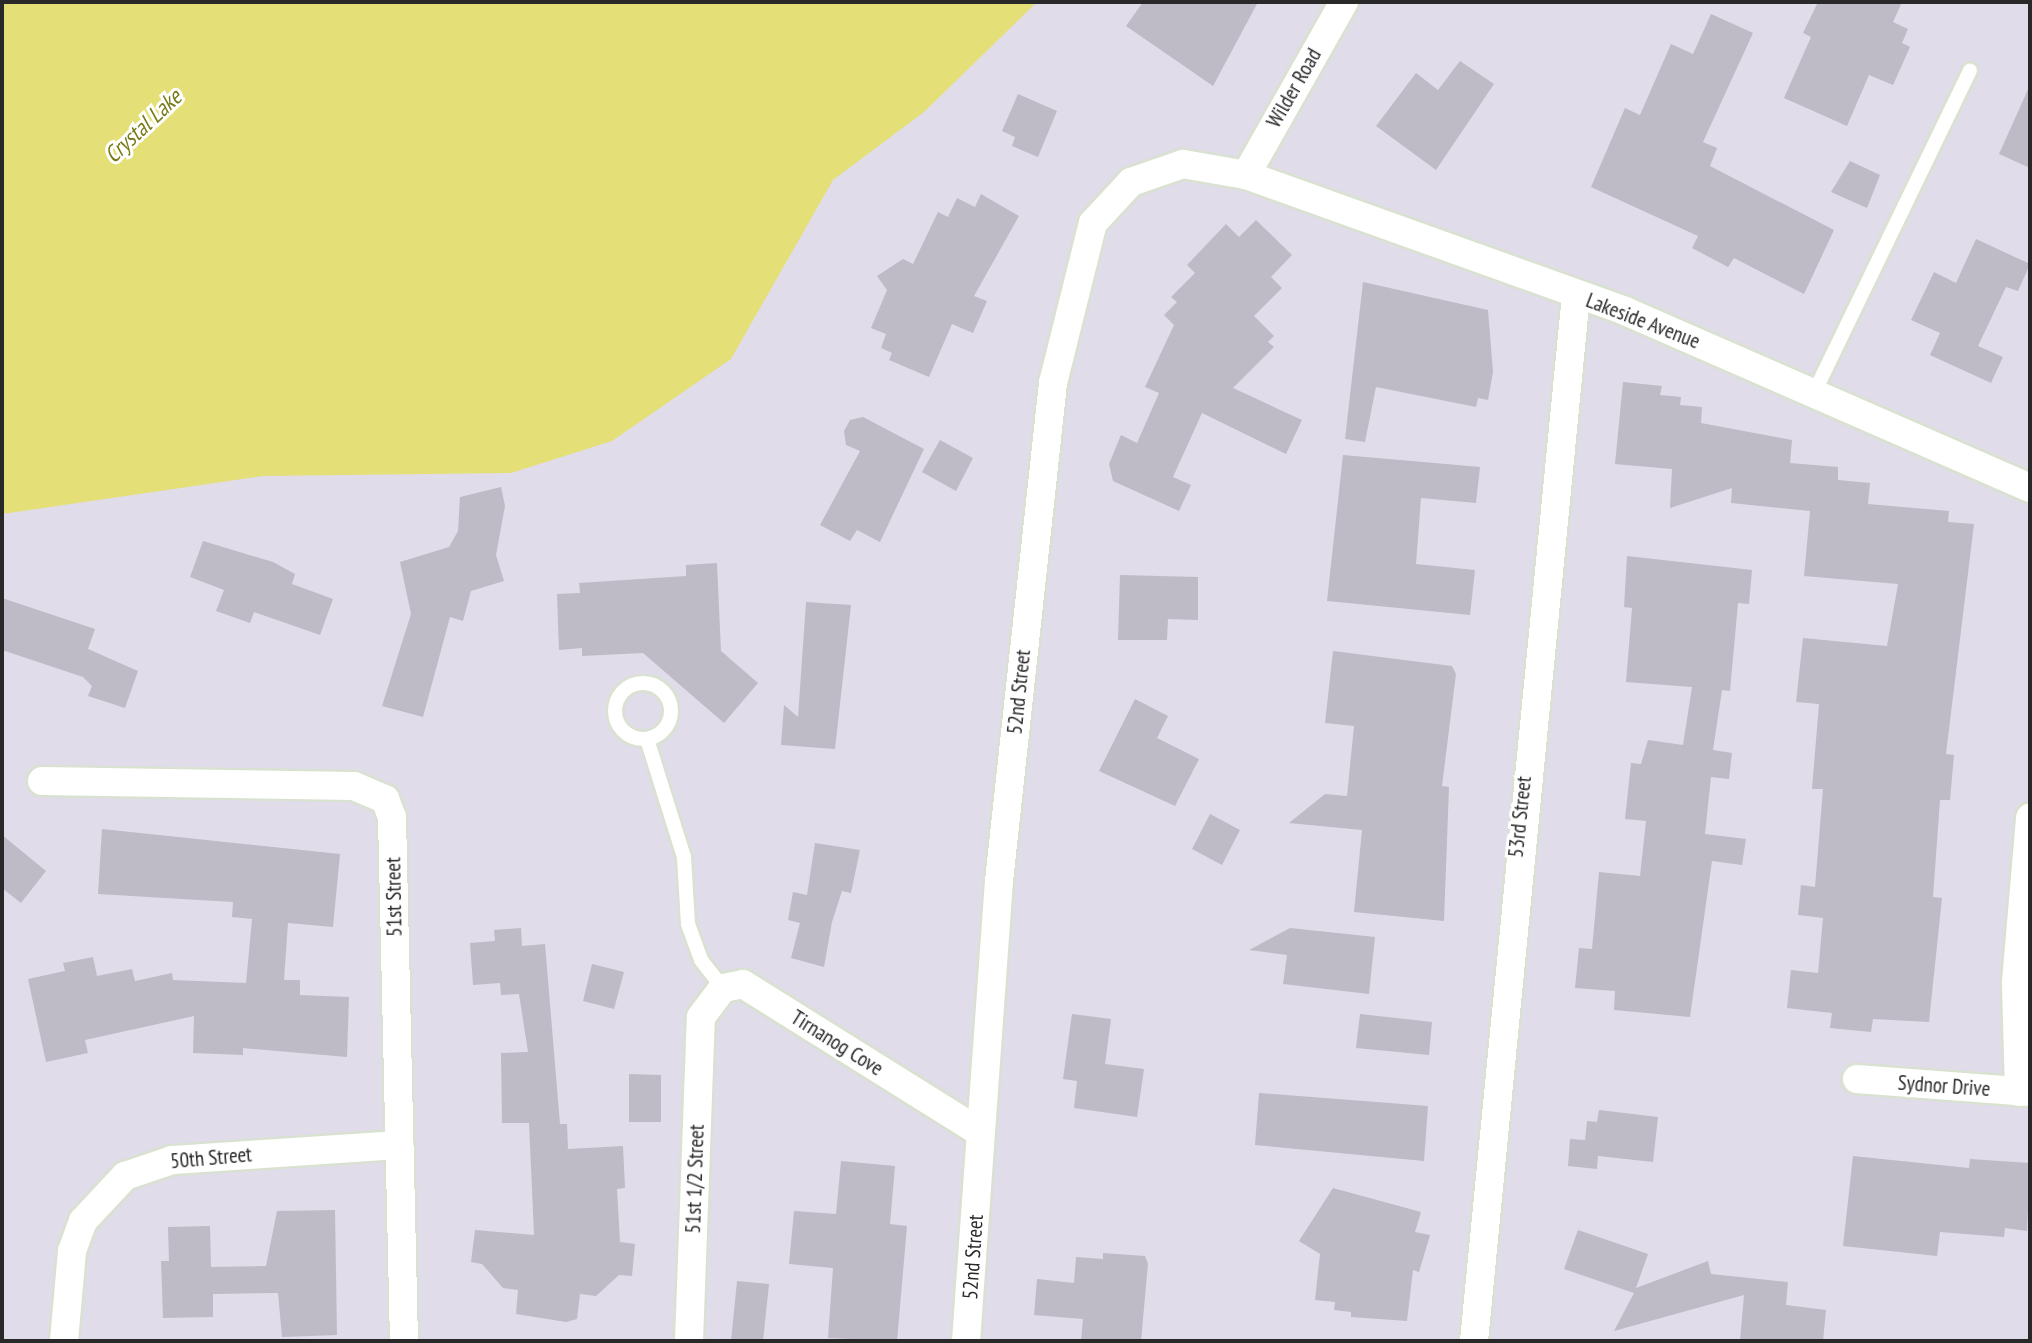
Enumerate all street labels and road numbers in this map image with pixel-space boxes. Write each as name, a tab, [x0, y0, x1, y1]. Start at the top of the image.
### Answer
street label: Wilder Road	[1261, 44, 1327, 132]
street label: Lakeside Avenue	[1582, 288, 1704, 354]
street label: 52nd Street	[1002, 648, 1036, 736]
street label: 53rd Street	[1503, 775, 1537, 859]
street label: 51st Street	[381, 857, 407, 937]
street label: Tirnanog Cove	[786, 1005, 888, 1081]
street label: Sydnor Drive	[1897, 1070, 1991, 1102]
street label: 51st 1/2 Street	[681, 1124, 709, 1234]
street label: 50th Street	[169, 1142, 253, 1174]
street label: 52nd Street	[957, 1214, 989, 1300]

